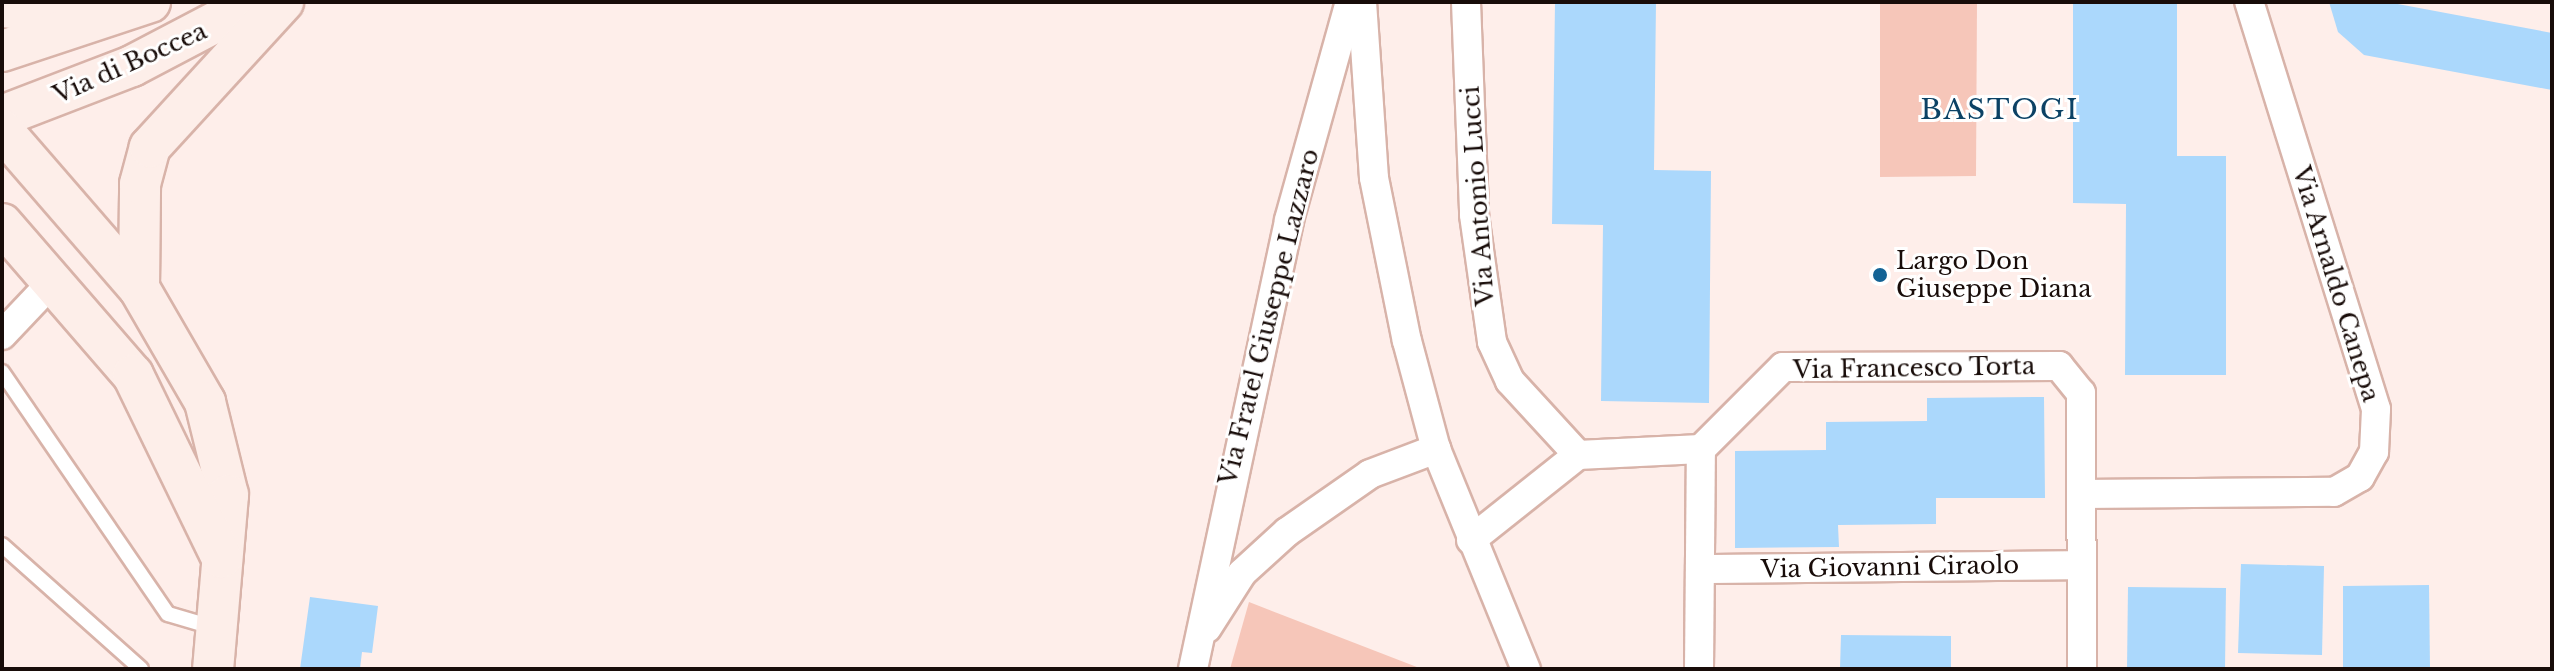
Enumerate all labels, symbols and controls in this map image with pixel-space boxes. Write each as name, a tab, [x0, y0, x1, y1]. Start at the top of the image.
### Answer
street label: Via di Boccea	[49, 16, 211, 110]
street label: Via Antonio Lucci	[1456, 84, 1500, 308]
district label: BASTOGI	[1920, 93, 2080, 127]
street label: Via Fratel Giuseppe Lazzaro	[1213, 146, 1325, 488]
street label: Via Arnaldo Canepa	[2286, 162, 2386, 406]
place label: Largo Don Giuseppe Diana	[1896, 247, 2092, 303]
marker: Largo Don Giuseppe Diana	[1871, 266, 1889, 284]
street label: Via Francesco Torta	[1792, 351, 2036, 385]
street label: Via Giovanni Ciraolo	[1761, 550, 2019, 584]

